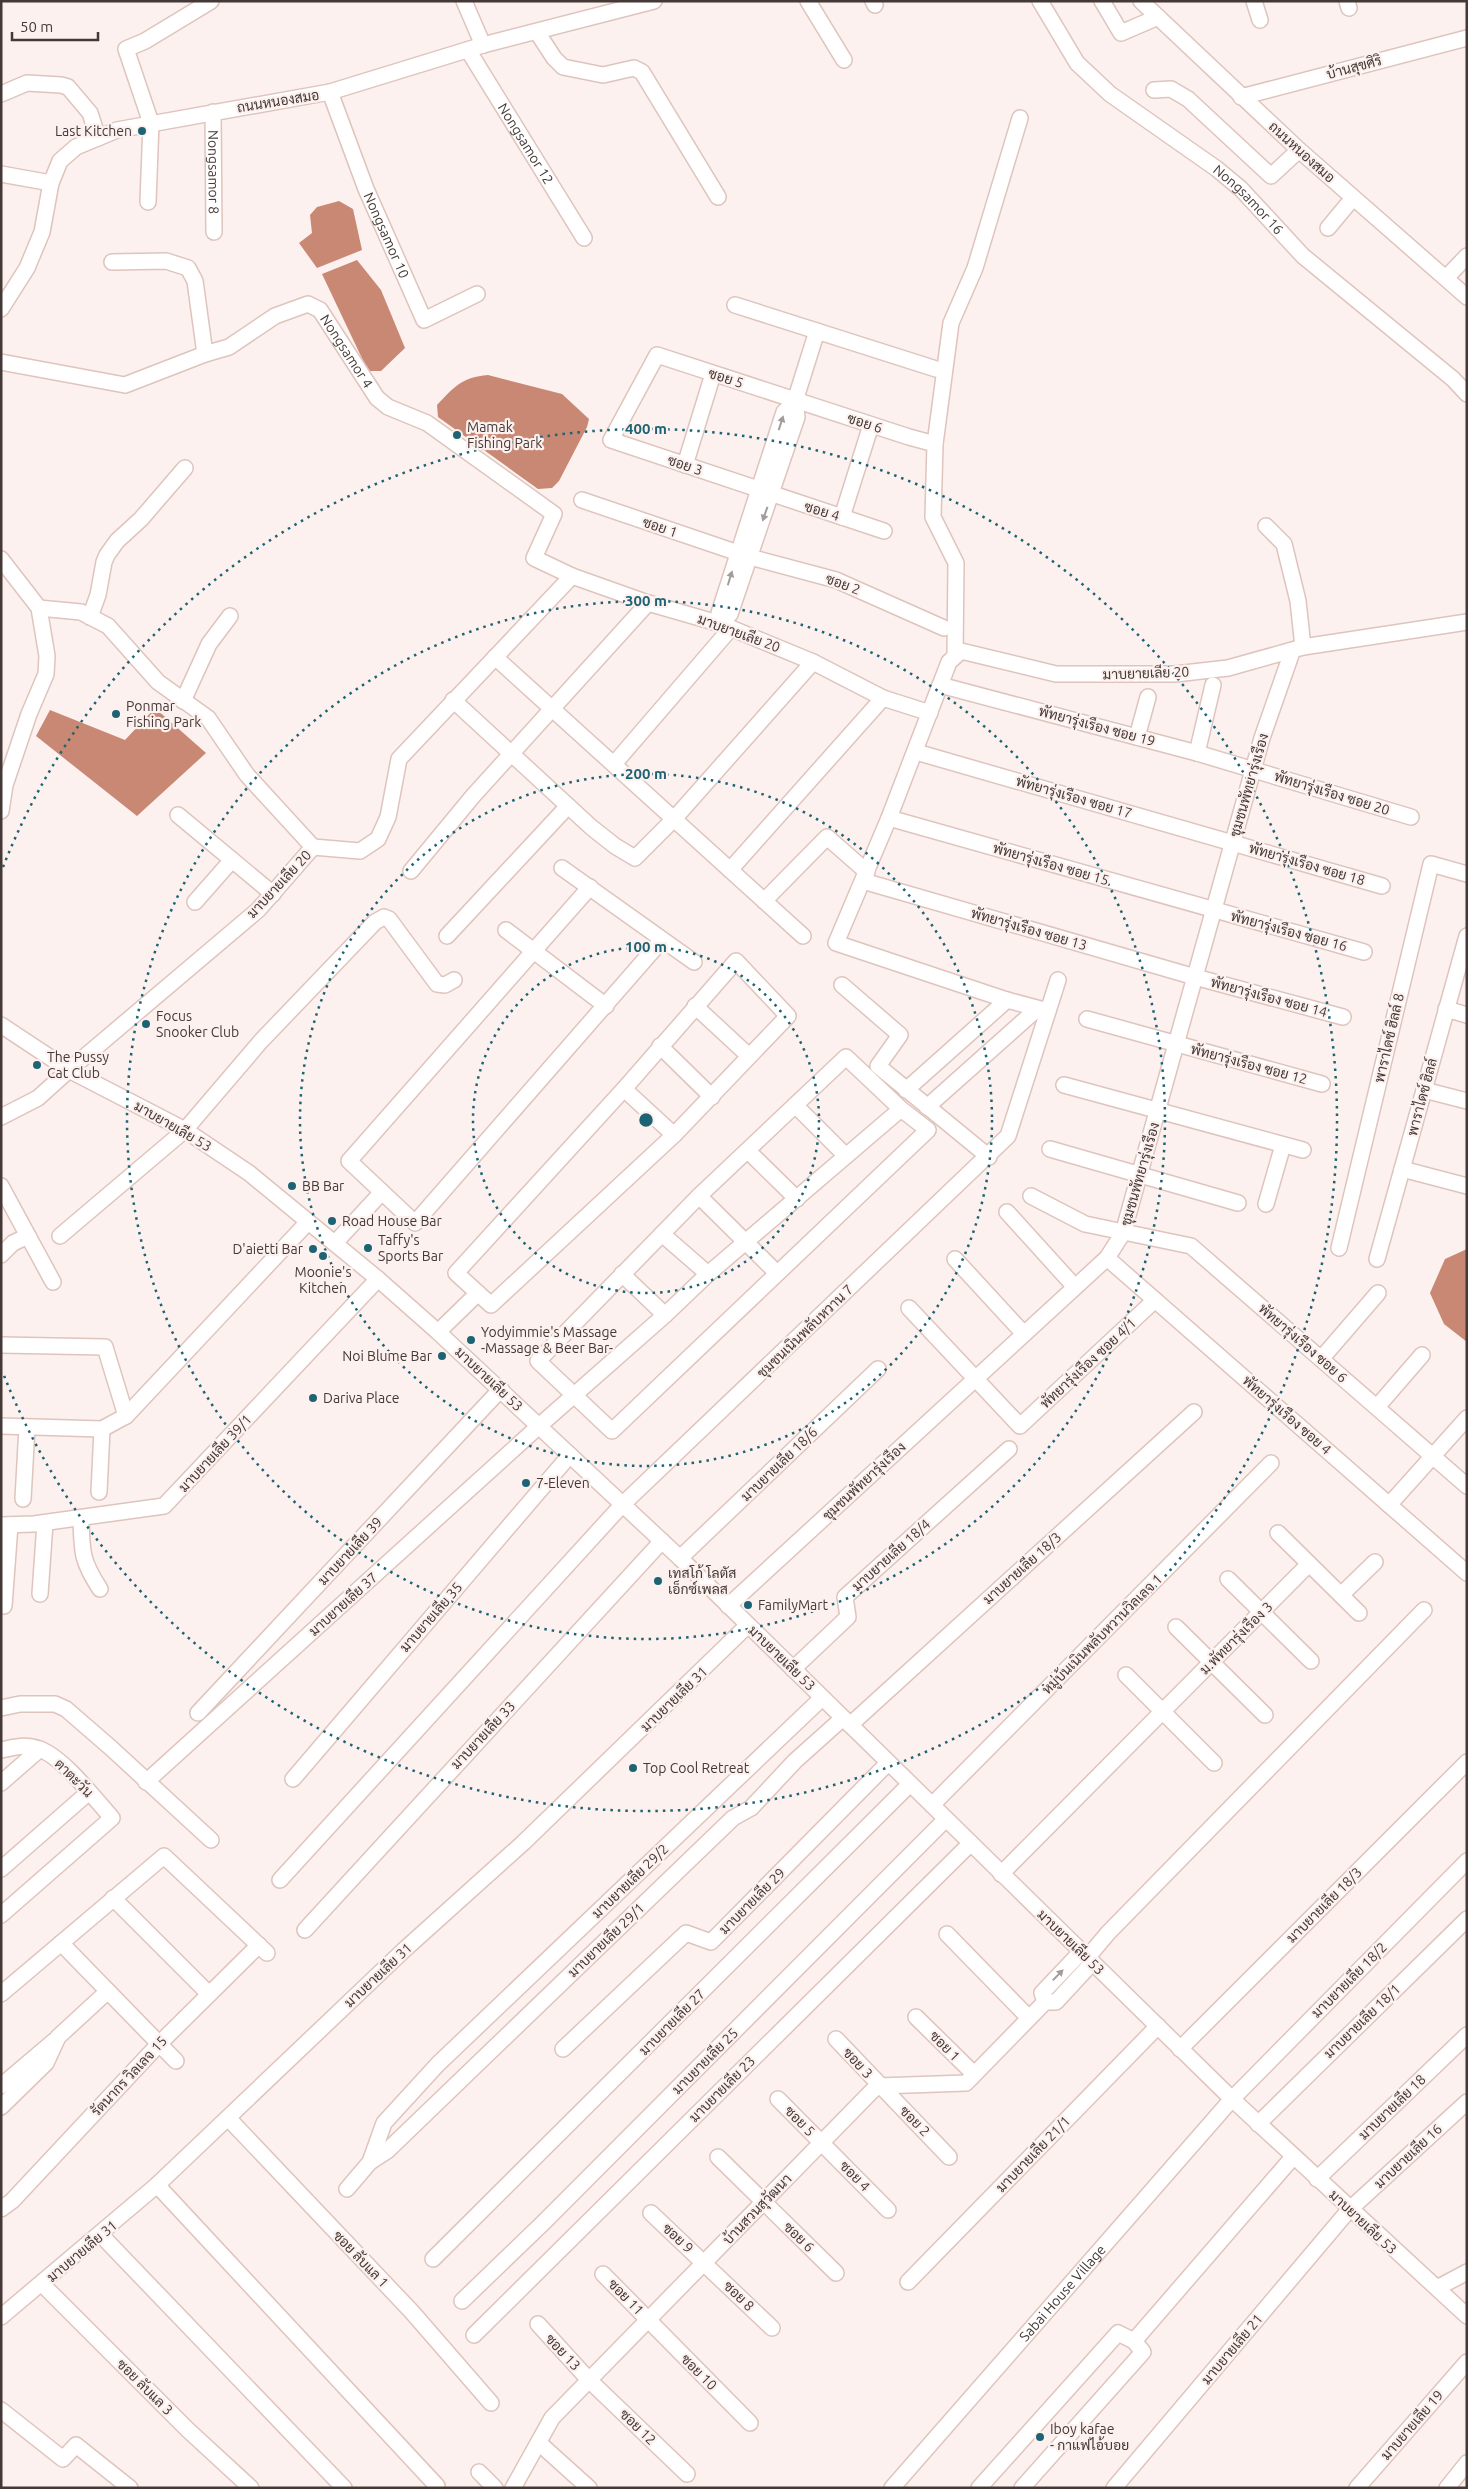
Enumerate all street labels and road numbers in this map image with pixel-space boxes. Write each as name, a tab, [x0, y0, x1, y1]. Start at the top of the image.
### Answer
street label: บ้านสุขศิริ	[1324, 51, 1384, 84]
street label: ถนนหนองสมอ	[236, 87, 320, 115]
street label: Nongsamor 12	[495, 100, 557, 187]
street label: ถนนหนองสมอ	[1266, 118, 1338, 186]
street label: Nongsamor 8	[205, 130, 222, 214]
street label: Nongsamor 16	[1210, 161, 1287, 238]
street label: Nongsamor 10	[360, 190, 412, 281]
street label: Nongsamor 4	[317, 311, 376, 391]
street label: ซอย 5	[706, 365, 746, 391]
street label: ซอย 6	[845, 410, 885, 436]
street label: ซอย 3	[665, 452, 705, 478]
street label: ซอย 4	[802, 498, 842, 524]
street label: ซอย 1	[640, 514, 680, 540]
street label: ซอย 2	[823, 570, 863, 598]
street label: มาบยายเลีย 20	[696, 610, 783, 655]
street label: มาบยายเลีย 20	[1102, 662, 1190, 683]
street label: พัทยารุ่งเรือง ซอย 19	[1036, 702, 1157, 751]
street label: ชุมชนพัทยารุ่งเรือง	[1226, 731, 1273, 839]
street label: พัทยารุ่งเรือง ซอย 20	[1272, 767, 1392, 820]
street label: พัทยารุ่งเรือง ซอย 17	[1014, 772, 1134, 823]
street label: พัทยารุ่งเรือง ซอย 15	[991, 839, 1111, 890]
street label: พัทยารุ่งเรือง ซอย 18	[1247, 839, 1367, 890]
street label: มาบยายเลีย 20	[243, 846, 314, 921]
street label: พัทยารุ่งเรือง ซอย 13	[969, 904, 1089, 955]
street label: พัทยารุ่งเรือง ซอย 16	[1228, 907, 1349, 956]
street label: พัทยารุ่งเรือง ซอย 14	[1208, 973, 1329, 1022]
street label: พาราไดซ์ ฮิลล์ 8	[1370, 991, 1407, 1084]
street label: พัทยารุ่งเรือง ซอย 12	[1188, 1040, 1309, 1089]
street label: พาราไดซ์ ฮิลล์	[1403, 1056, 1440, 1138]
street label: มาบยายเลีย 53	[131, 1097, 215, 1155]
street label: ชุมชนพัทยารุ่งเรือง	[1117, 1120, 1164, 1228]
street label: ชุมชนเนินพลับหวาน 7	[754, 1281, 858, 1382]
street label: พัทยารุ่งเรือง ซอย 6	[1254, 1299, 1351, 1387]
street label: พัทยารุ่งเรือง ซอย 4/1	[1036, 1314, 1141, 1413]
street label: มาบยายเลีย 53	[452, 1343, 527, 1414]
street label: พัทยารุ่งเรือง ซอย 4	[1238, 1371, 1335, 1459]
street label: มาบยายเลีย 39/1	[174, 1410, 255, 1495]
street label: มาบยายเลีย 18/6	[737, 1423, 820, 1504]
street label: ชุมชนพัทยารุ่งเรือง	[819, 1438, 910, 1525]
street label: มาบยายเลีย 39	[314, 1513, 385, 1588]
street label: มาบยายเลีย 18/4	[848, 1515, 933, 1594]
street label: มาบยายเลีย 18/3	[979, 1528, 1064, 1607]
street label: มาบยายเลีย 37	[305, 1568, 381, 1639]
street label: หมู่บ้นเนินพลับหวานวิลเลจ 1	[1038, 1570, 1167, 1699]
street label: มาบยายเลีย 35	[396, 1578, 465, 1655]
street label: ม.พัทยารุ่งเรือง 3	[1196, 1598, 1277, 1679]
street label: มาบยายเลีย 53	[745, 1621, 819, 1694]
street label: มาบยายเลีย 31	[637, 1662, 711, 1735]
street label: มาบยายเลีย 33	[447, 1697, 518, 1772]
street label: ตาตะวัน	[52, 1756, 96, 1800]
street label: มาบยายเลีย 29/2	[588, 1840, 671, 1921]
street label: มาบยายเลีย 18/3	[1282, 1863, 1365, 1946]
street label: มาบยายเลีย 29	[715, 1864, 788, 1937]
street label: มาบยายเลีย 29/1	[564, 1899, 647, 1980]
street label: มาบยายเลีย 53	[1034, 1905, 1108, 1978]
street label: มาบยายเลีย 18/2	[1307, 1938, 1390, 2021]
street label: มาบยายเลีย 31	[340, 1939, 415, 2010]
street label: มาบยายเลีย 18/1	[1320, 1980, 1403, 2061]
street label: มาบยายเลีย 27	[635, 1985, 708, 2058]
street label: มาบยายเลีย 25	[668, 2024, 741, 2097]
street label: ซอย 1	[927, 2028, 963, 2064]
street label: รัตนากร วิลเลจ 15	[88, 2033, 170, 2119]
street label: ซอย 3	[840, 2044, 876, 2082]
street label: มาบยายเลีย 23	[685, 2052, 758, 2125]
street label: มาบยายเลีย 18	[1355, 2070, 1429, 2143]
street label: ซอย 5	[782, 2103, 818, 2139]
street label: ซอย 2	[897, 2103, 933, 2139]
street label: มาบยายเลีย 21/1	[992, 2112, 1073, 2195]
street label: มาบยายเลีย 16	[1370, 2120, 1445, 2191]
street label: ซอย 4	[837, 2158, 873, 2194]
street label: บ้านสวนสุวัฒนา	[719, 2170, 796, 2249]
street label: มาบยายเลีย 53	[1326, 2186, 1401, 2257]
street label: มาบยายเลีย 31	[43, 2216, 120, 2285]
street label: ซอย 6	[781, 2219, 818, 2255]
street label: ซอย 9	[659, 2220, 697, 2256]
street label: ซอย ลับแล 1	[330, 2227, 392, 2291]
street label: Sabai House Village	[1016, 2242, 1109, 2344]
street label: ซอย 11	[605, 2276, 647, 2318]
street label: ซอย 8	[721, 2278, 758, 2314]
street label: มาบยายเลีย 21	[1197, 2310, 1266, 2387]
street label: ซอย 13	[542, 2331, 584, 2373]
street label: ซอย 10	[678, 2351, 720, 2393]
street label: ซอย ลับแล 3	[114, 2356, 176, 2418]
street label: มาบยายเลีย 19	[1377, 2386, 1446, 2463]
street label: ซอย 12	[617, 2406, 659, 2448]

